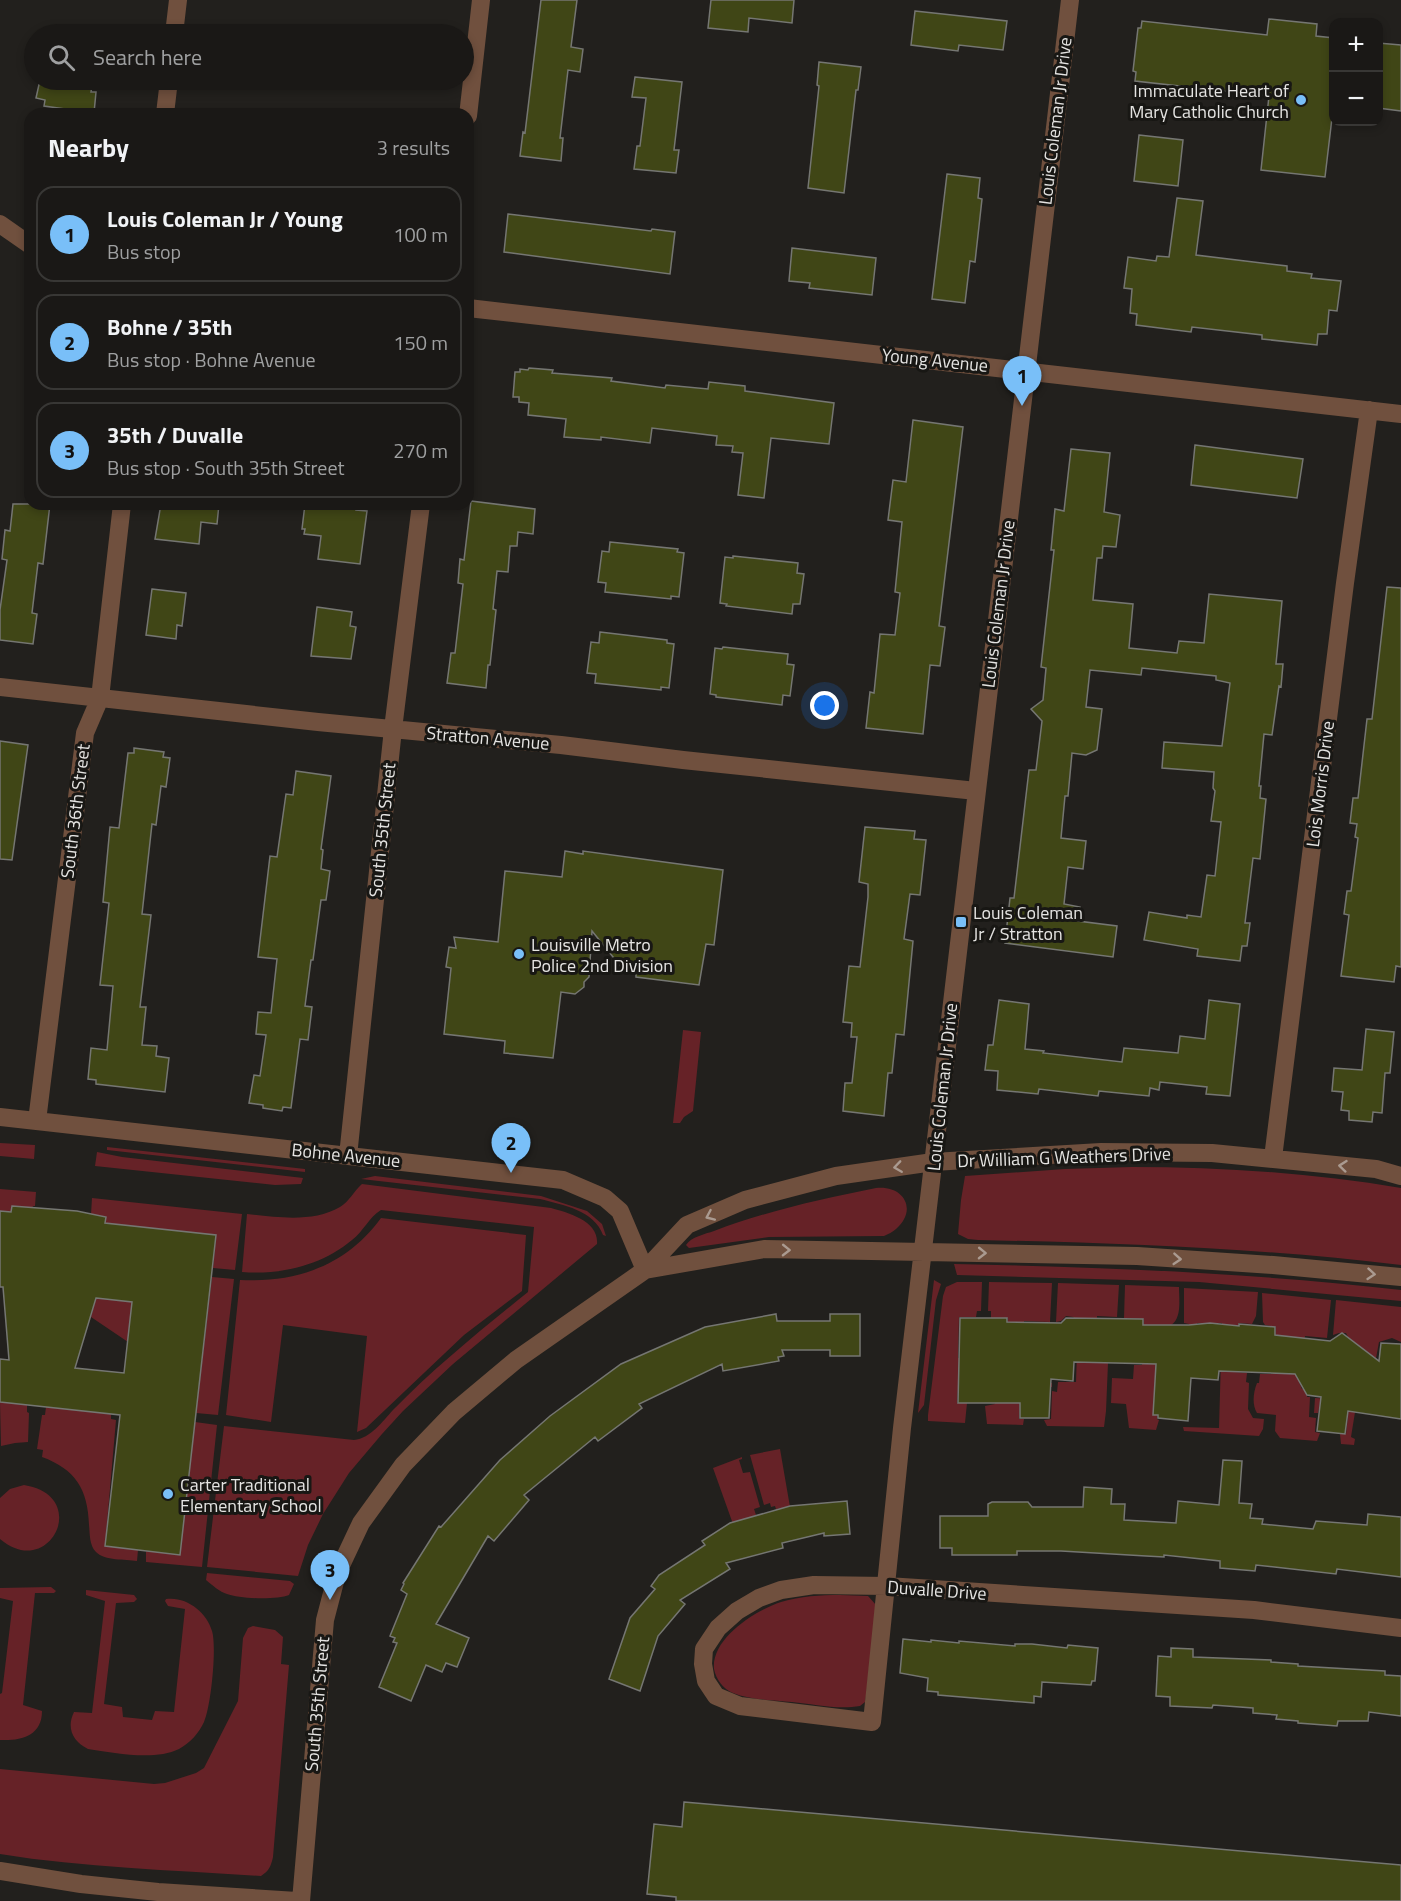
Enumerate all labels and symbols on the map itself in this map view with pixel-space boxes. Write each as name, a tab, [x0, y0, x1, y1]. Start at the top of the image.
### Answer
street label: Louis Coleman Jr Drive	[1031, 36, 1079, 206]
place label: Immaculate Heart of Mary Catholic Church	[1129, 77, 1289, 125]
marker: Immaculate Heart of Mary Catholic Church	[1294, 93, 1308, 107]
street label: Young Avenue	[881, 341, 989, 379]
pin: 1	[1002, 356, 1042, 406]
street label: Louis Coleman Jr Drive	[974, 519, 1022, 689]
your location	[810, 691, 839, 720]
street label: Stratton Avenue	[425, 719, 551, 757]
street label: Lois Morris Drive	[1299, 719, 1341, 849]
street label: South 36th Street	[53, 742, 97, 880]
street label: South 35th Street	[362, 761, 403, 899]
place label: Louis Coleman Jr / Stratton	[973, 899, 1083, 947]
marker: Louis Coleman Jr / Stratton	[954, 915, 968, 929]
place label: Louisville Metro Police 2nd Division	[531, 931, 673, 979]
marker: Louisville Metro Police 2nd Division	[512, 947, 526, 961]
street label: Louis Coleman Jr Drive	[920, 1002, 964, 1172]
pin: 2	[492, 1124, 530, 1173]
street label: Bohne Avenue	[290, 1136, 402, 1174]
street label: Dr William G Weathers Drive	[957, 1140, 1171, 1174]
one-way arrow	[1339, 1160, 1348, 1173]
one-way arrow	[893, 1161, 902, 1173]
one-way arrow	[705, 1208, 716, 1220]
one-way arrow	[781, 1244, 790, 1256]
one-way arrow	[977, 1246, 986, 1259]
one-way arrow	[1172, 1252, 1181, 1265]
one-way arrow	[1366, 1267, 1375, 1280]
place label: Carter Traditional Elementary School	[180, 1471, 322, 1519]
marker: Carter Traditional Elementary School	[161, 1487, 175, 1501]
pin: 3	[310, 1550, 350, 1600]
street label: Duvalle Drive	[886, 1573, 988, 1607]
street label: South 35th Street	[298, 1635, 336, 1773]

